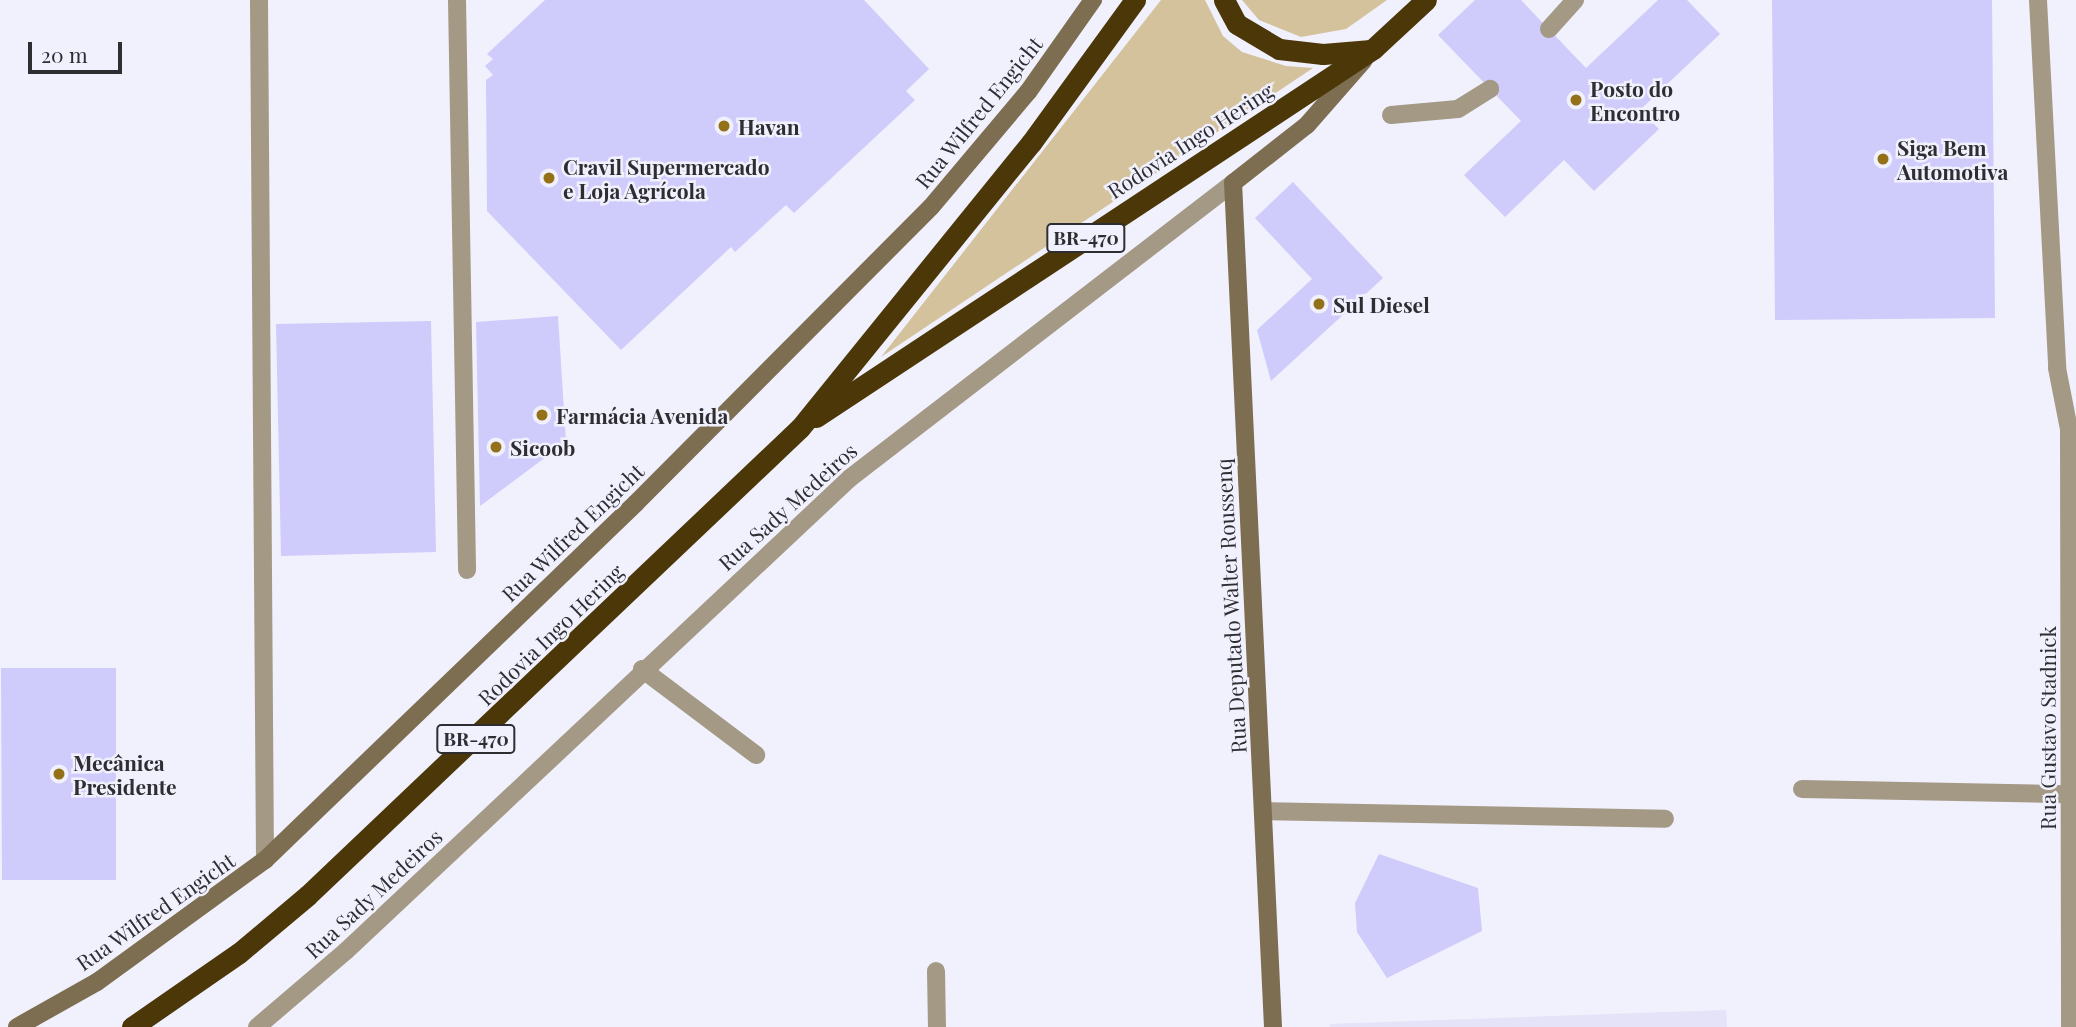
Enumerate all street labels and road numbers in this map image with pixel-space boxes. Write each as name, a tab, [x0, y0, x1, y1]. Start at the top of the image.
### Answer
street label: Rua Wilfred Engicht	[909, 31, 1047, 193]
street label: Rodovia Ingo Hering	[1102, 77, 1278, 203]
road number: BR-470	[1046, 222, 1126, 254]
street label: Rua Sady Medeiros	[712, 437, 862, 575]
street label: Rua Wilfred Engicht	[495, 457, 649, 607]
street label: Rua Deputado Walter Roussenq	[1210, 457, 1250, 755]
street label: Rodovia Ingo Hering	[472, 558, 628, 710]
street label: Rua Gustavo Stadnick	[2034, 626, 2060, 830]
road number: BR-470	[436, 724, 516, 754]
street label: Rua Sady Medeiros	[299, 823, 447, 963]
street label: Rua Wilfred Engicht	[71, 847, 239, 975]

